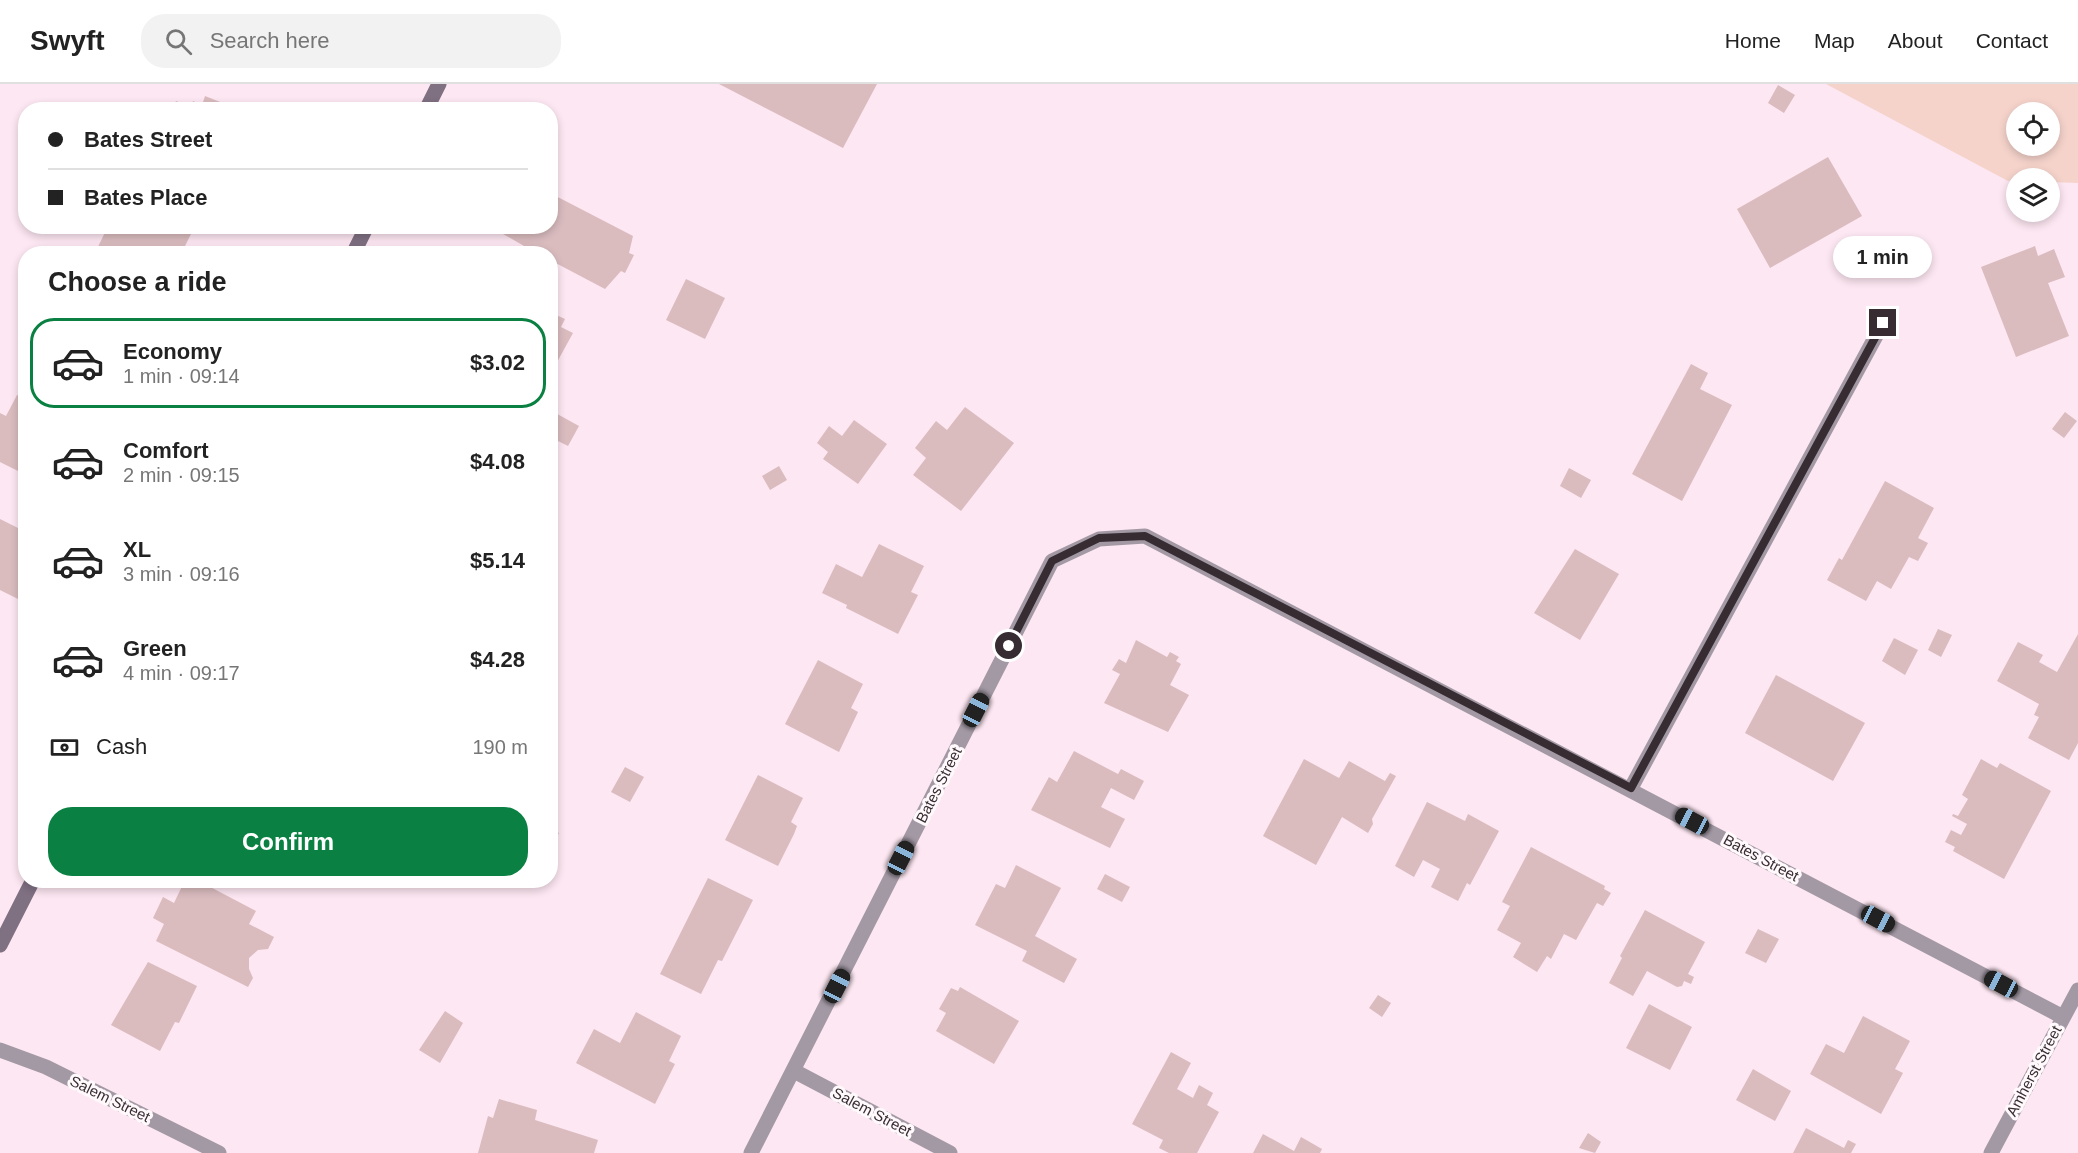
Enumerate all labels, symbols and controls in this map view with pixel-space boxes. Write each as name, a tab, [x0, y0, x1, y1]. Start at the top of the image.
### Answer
search box	[141, 14, 561, 68]
text: Swyft	[30, 25, 105, 56]
icon: search	[162, 25, 195, 58]
text: Search here	[210, 28, 330, 53]
text: Home	[1725, 29, 1781, 52]
text: Map	[1814, 29, 1855, 52]
text: About	[1888, 29, 1943, 52]
text: Contact	[1976, 29, 2048, 52]
map controls	[2006, 102, 2060, 222]
button: locate	[2006, 102, 2060, 156]
text: Bates Street	[84, 127, 212, 152]
button: layers	[2006, 168, 2060, 222]
text: Bates Place	[84, 185, 208, 210]
callout: 1 min	[1834, 236, 1932, 278]
text: 1 min	[1856, 246, 1909, 268]
text: Choose a ride	[48, 267, 227, 297]
route end	[1869, 309, 1896, 336]
icon: car	[51, 336, 105, 390]
text: Economy	[123, 339, 222, 364]
text: $3.02	[470, 350, 525, 375]
text: 1 min · 09:14	[123, 365, 240, 387]
icon: car	[51, 435, 105, 489]
text: Comfort	[123, 438, 209, 463]
text: $4.08	[470, 449, 525, 474]
text: 2 min · 09:15	[123, 464, 240, 486]
icon: car	[51, 534, 105, 588]
text: XL	[123, 537, 151, 562]
text: $5.14	[470, 548, 525, 573]
text: 3 min · 09:16	[123, 563, 240, 585]
route start	[995, 632, 1022, 659]
icon: car	[51, 633, 105, 687]
text: Green	[123, 636, 187, 661]
text: $4.28	[470, 647, 525, 672]
text: 4 min · 09:17	[123, 662, 240, 684]
car	[960, 690, 992, 730]
icon: cash	[48, 731, 81, 764]
text: Cash	[96, 734, 147, 759]
text: 190 m	[472, 736, 528, 758]
street label: Bates Street	[912, 743, 965, 825]
car	[1672, 805, 1712, 837]
button: Confirm	[48, 807, 528, 876]
street label: Bates Street	[1721, 831, 1802, 885]
car	[885, 838, 917, 878]
car	[1858, 903, 1898, 935]
car	[821, 966, 853, 1006]
car	[1981, 968, 2021, 1000]
street label: Amherst Street	[2003, 1022, 2065, 1119]
street label: Salem Street	[68, 1072, 154, 1126]
street label: Salem Street	[830, 1084, 915, 1140]

